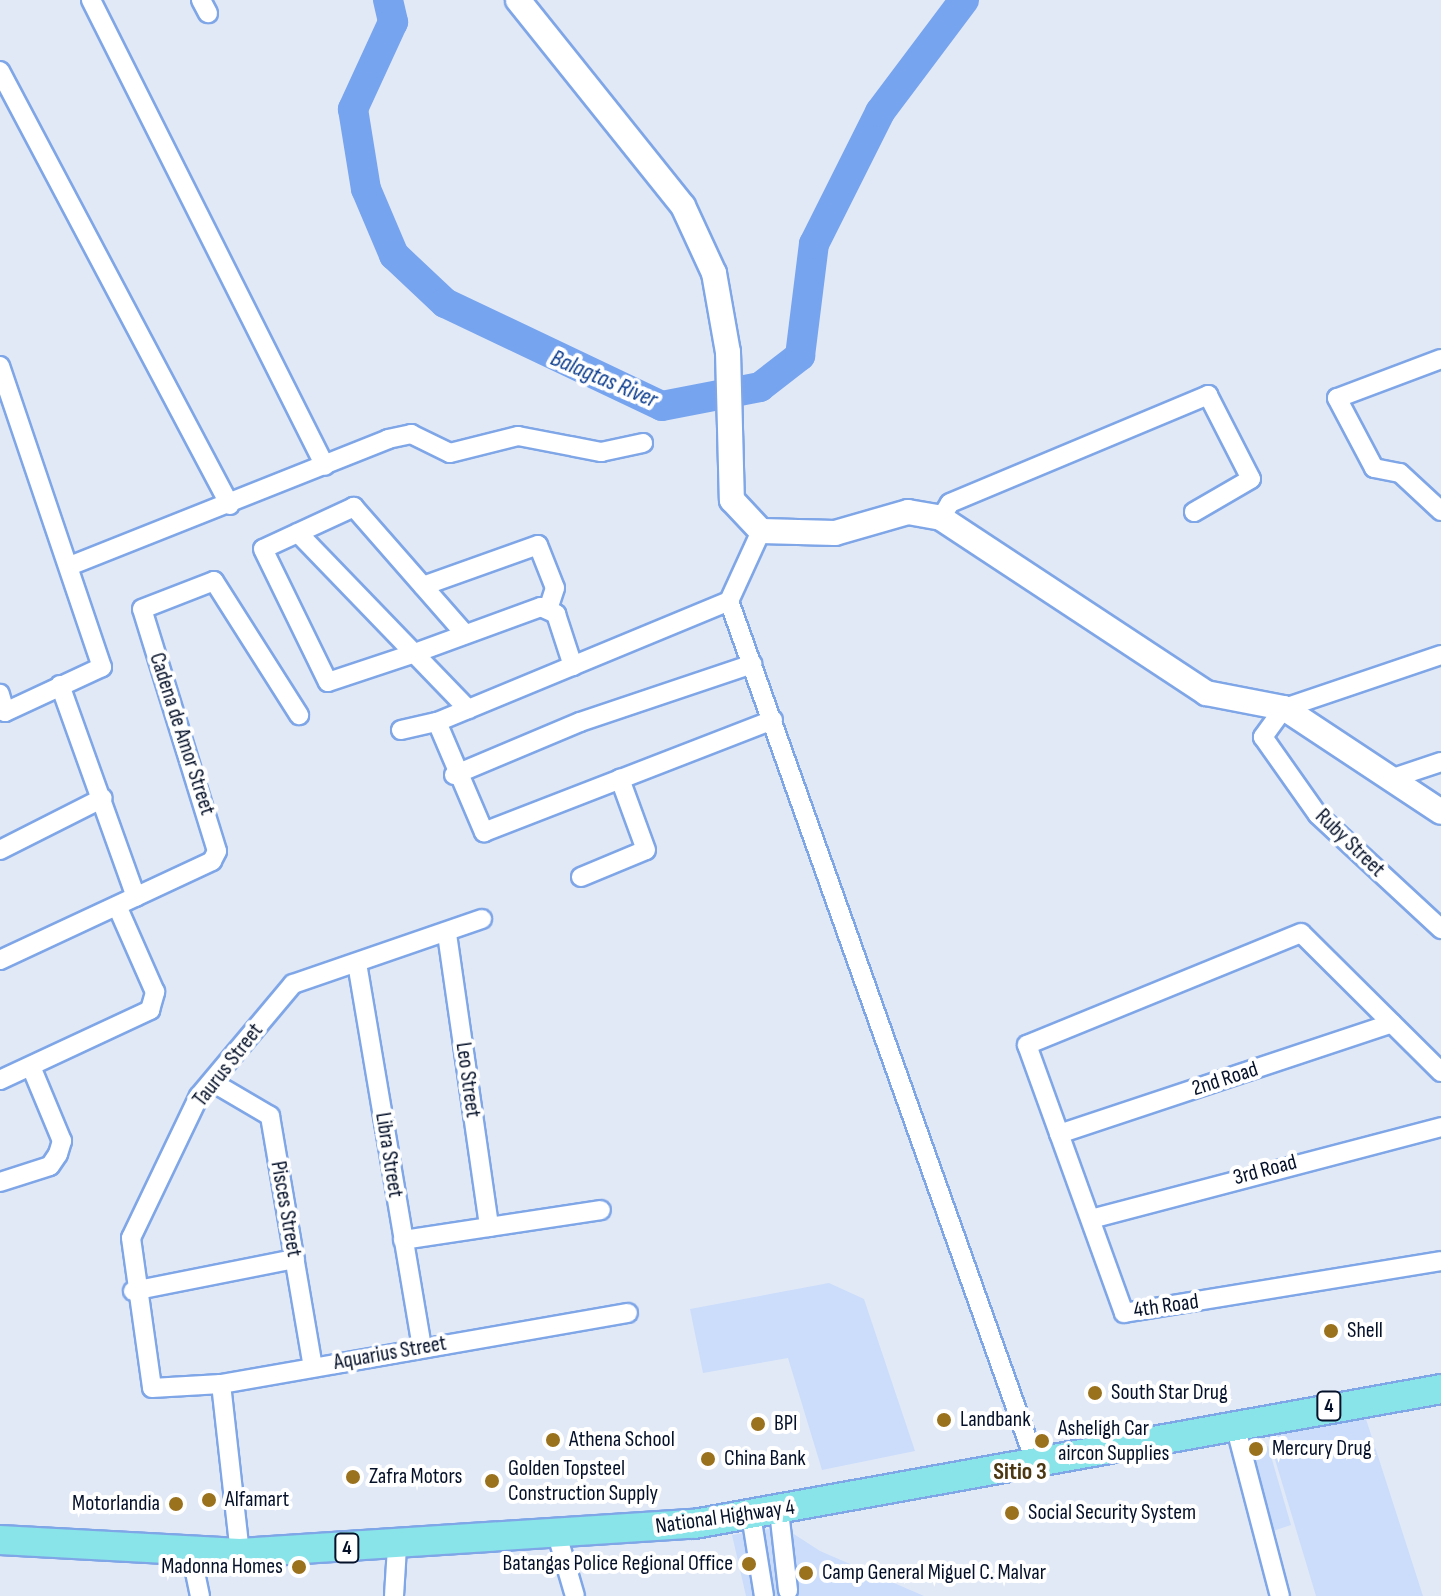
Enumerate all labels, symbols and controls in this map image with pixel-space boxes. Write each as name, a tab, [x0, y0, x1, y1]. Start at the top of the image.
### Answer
water label: Balagtas River	[546, 344, 662, 414]
street label: Cadena de Amor Street	[143, 650, 221, 818]
street label: Ruby Street	[1310, 803, 1390, 883]
street label: Taurus Street	[187, 1018, 269, 1112]
street label: Leo Street	[450, 1041, 486, 1119]
street label: 2nd Road	[1189, 1056, 1261, 1102]
street label: Libra Street	[369, 1111, 409, 1199]
street label: 3rd Road	[1230, 1149, 1300, 1191]
street label: Pisces Street	[265, 1159, 307, 1259]
street label: 4th Road	[1132, 1288, 1200, 1324]
place label: Shell	[1347, 1318, 1383, 1344]
marker: Shell	[1322, 1322, 1340, 1340]
street label: Aquarius Street	[332, 1330, 448, 1376]
place label: South Star Drug	[1111, 1380, 1228, 1406]
marker: South Star Drug	[1086, 1384, 1104, 1402]
road number: 4	[1315, 1390, 1343, 1422]
place label: Landbank	[960, 1407, 1031, 1433]
place label: BPI	[774, 1411, 798, 1437]
marker: Landbank	[935, 1411, 953, 1429]
marker: BPI	[749, 1415, 767, 1433]
place label: Asheligh Car aircon Supplies	[1058, 1415, 1169, 1466]
place label: Athena School	[569, 1427, 675, 1453]
marker: Athena School	[544, 1431, 562, 1449]
marker: Asheligh Car aircon Supplies	[1033, 1432, 1051, 1450]
place label: Mercury Drug	[1272, 1436, 1371, 1462]
marker: Mercury Drug	[1247, 1440, 1265, 1458]
place label: China Bank	[724, 1446, 806, 1472]
marker: China Bank	[699, 1450, 717, 1468]
place label: Golden Topsteel Construction Supply	[508, 1455, 658, 1506]
district label: Sitio 3	[993, 1458, 1047, 1486]
place label: Zafra Motors	[369, 1464, 462, 1490]
marker: Zafra Motors	[344, 1468, 362, 1486]
marker: Golden Topsteel Construction Supply	[483, 1472, 501, 1490]
place label: Alfamart	[225, 1487, 289, 1513]
place label: Motorlandia	[72, 1491, 160, 1517]
marker: Alfamart	[200, 1491, 218, 1509]
street label: National Highway 4	[654, 1494, 796, 1540]
marker: Motorlandia	[167, 1495, 185, 1513]
place label: Social Security System	[1028, 1500, 1196, 1526]
marker: Social Security System	[1003, 1504, 1021, 1522]
road number: 4	[333, 1532, 361, 1564]
place label: Batangas Police Regional Office	[502, 1551, 733, 1577]
place label: Madonna Homes	[161, 1554, 283, 1580]
marker: Batangas Police Regional Office	[740, 1555, 758, 1573]
marker: Madonna Homes	[290, 1558, 308, 1576]
place label: Camp General Miguel C. Malvar	[822, 1560, 1046, 1586]
marker: Camp General Miguel C. Malvar	[797, 1564, 815, 1582]

